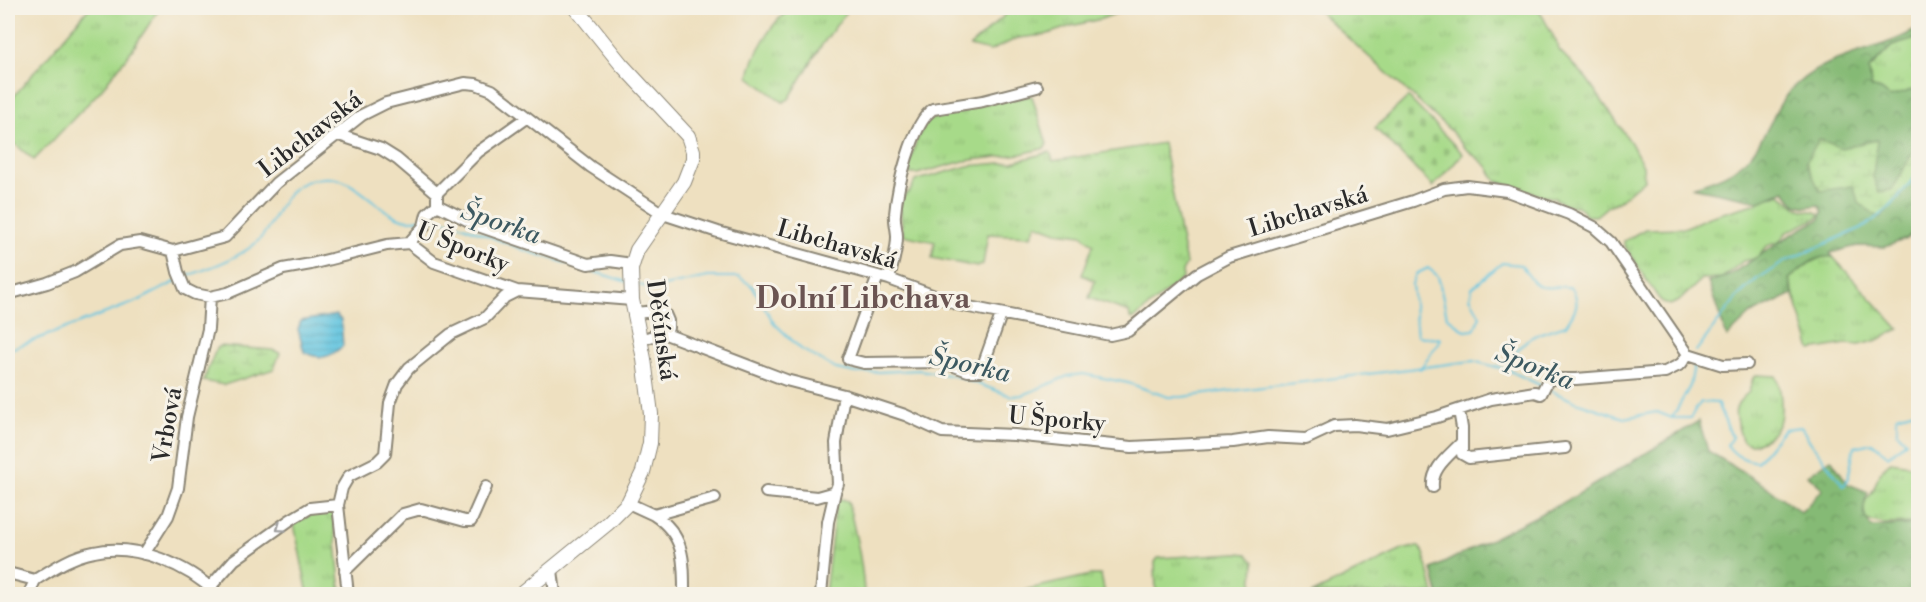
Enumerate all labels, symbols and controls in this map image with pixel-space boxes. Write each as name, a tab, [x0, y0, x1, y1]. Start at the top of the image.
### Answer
street label: Libchavská	[253, 84, 369, 185]
street label: Libchavská	[1245, 179, 1373, 244]
water label: Šporka	[457, 193, 546, 252]
street label: U Šporky	[412, 214, 515, 280]
street label: Libchavská	[773, 214, 901, 277]
street label: Děčínská	[639, 278, 683, 383]
district label: Dolní Libchava	[756, 280, 971, 318]
water label: Šporka	[1491, 335, 1580, 397]
water label: Šporka	[926, 338, 1014, 390]
street label: Vrbová	[146, 384, 190, 466]
street label: U Šporky	[1007, 399, 1107, 439]
one-way arrow	[275, 521, 286, 532]

